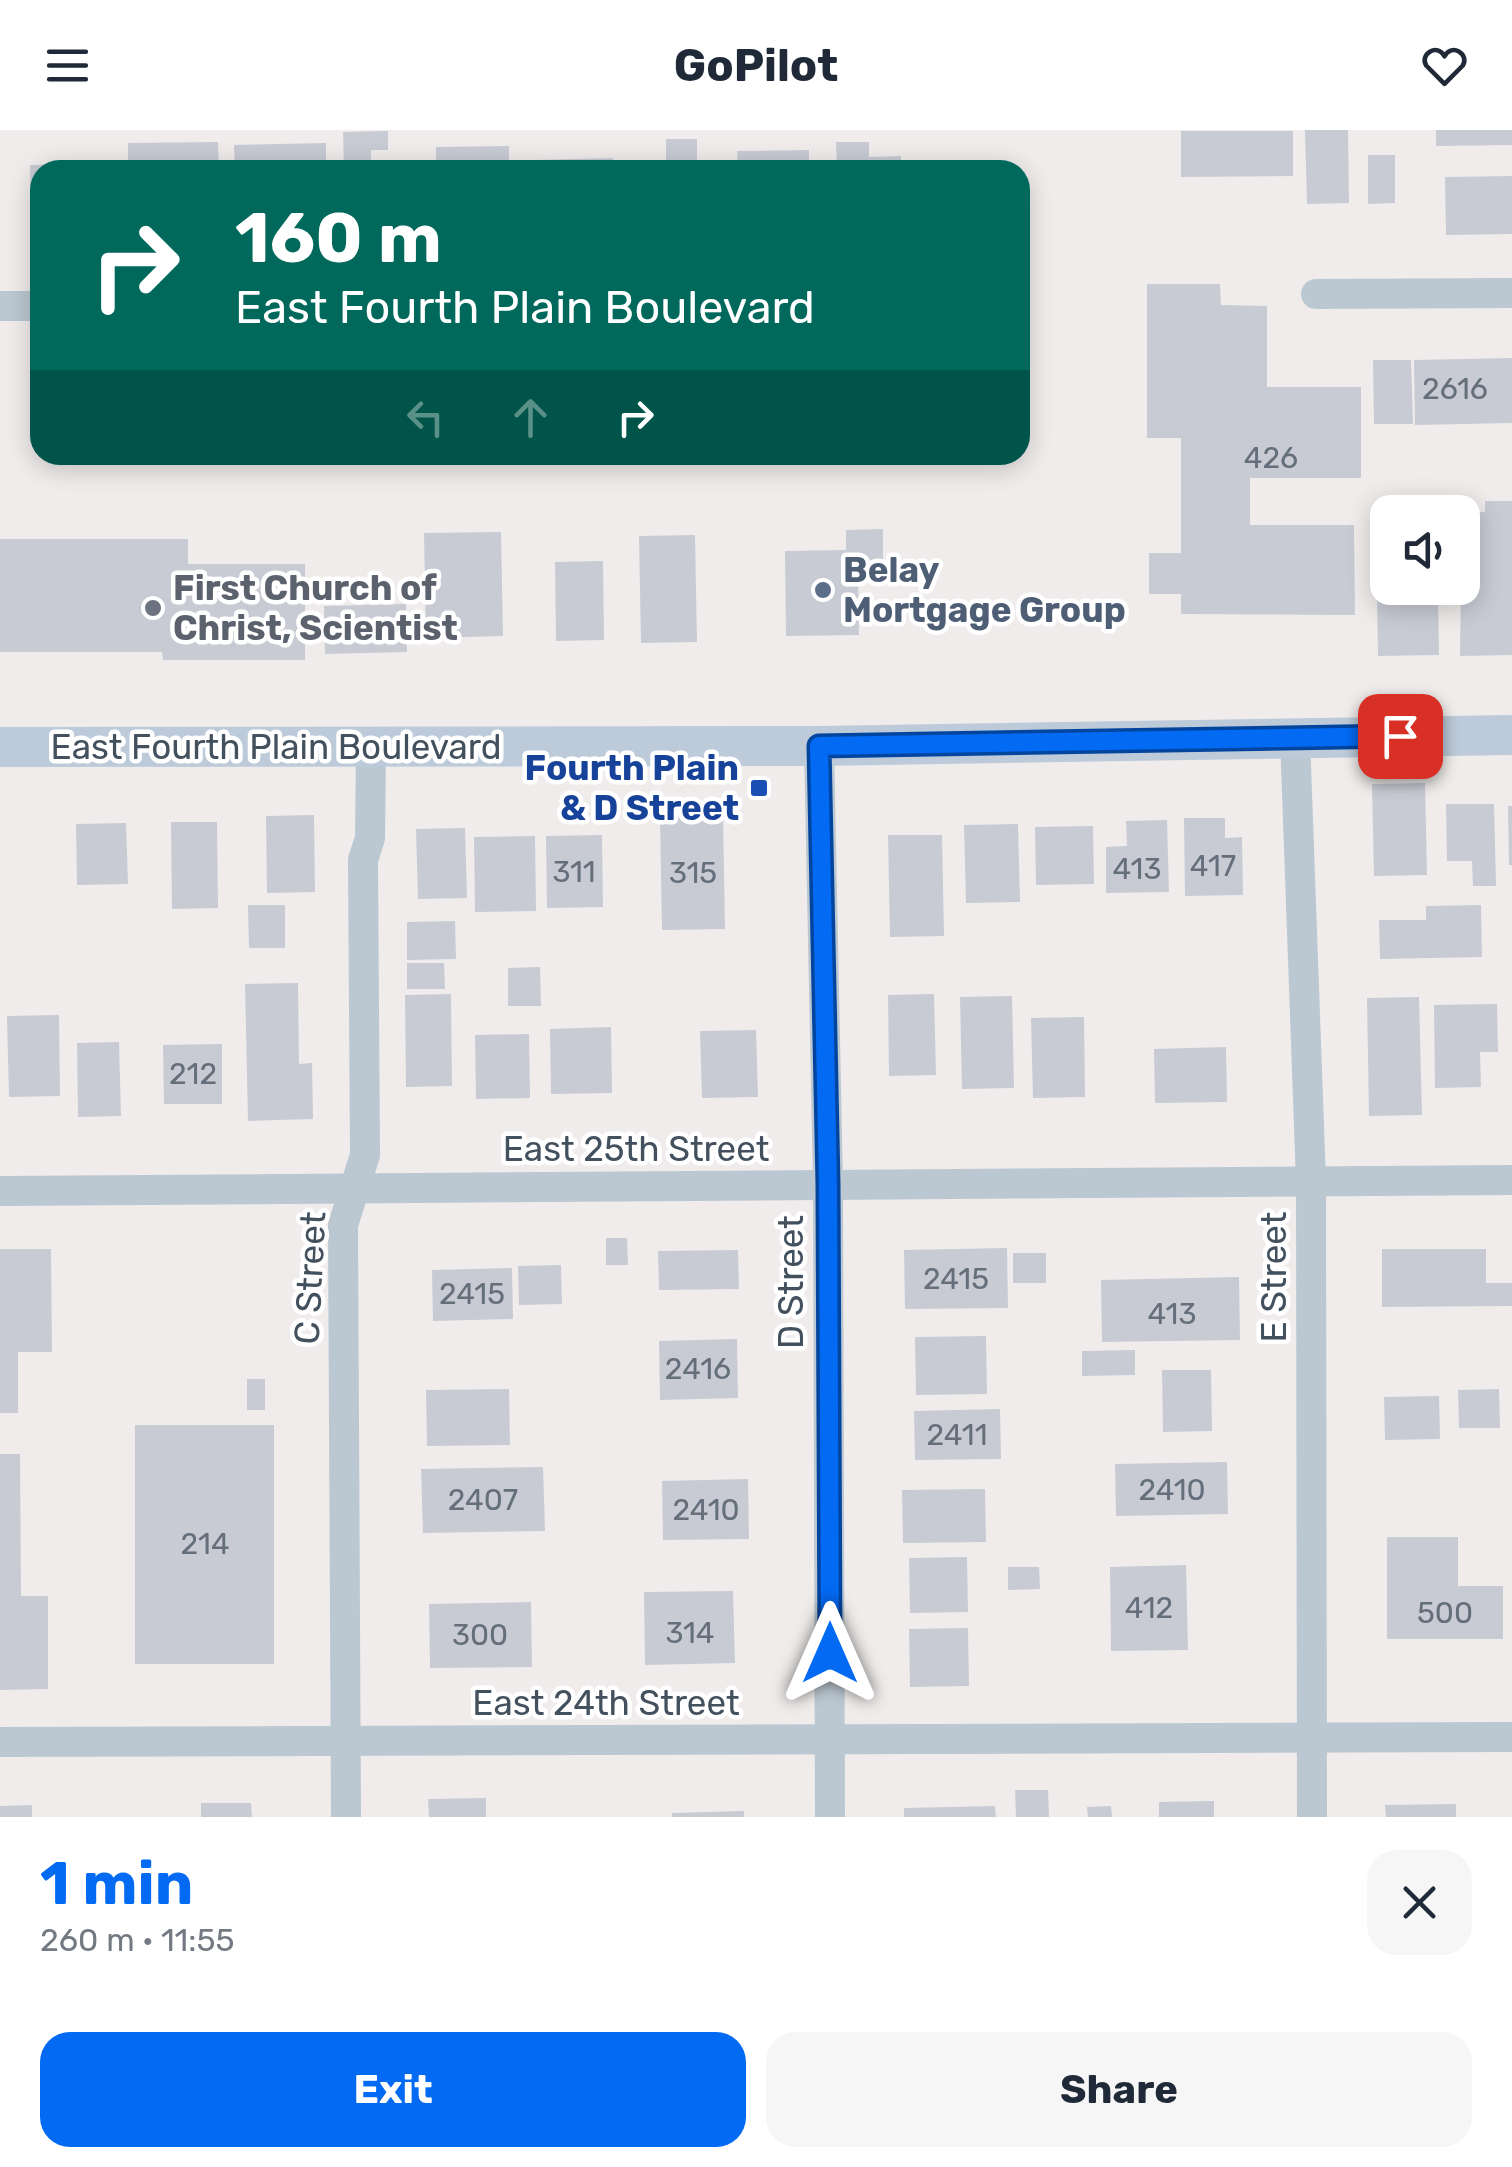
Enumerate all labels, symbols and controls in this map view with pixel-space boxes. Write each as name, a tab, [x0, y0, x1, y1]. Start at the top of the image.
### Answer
icon: menu	[40, 38, 95, 93]
icon: heart	[1417, 38, 1472, 93]
text: GoPilot	[674, 39, 838, 92]
text: 160 m	[235, 197, 442, 280]
icon: right	[70, 200, 200, 330]
text: East Fourth Plain Boulevard	[235, 281, 815, 334]
house number: 2616	[1422, 371, 1488, 407]
icon: left	[398, 390, 453, 445]
icon: ahead	[503, 390, 558, 445]
icon: right	[608, 390, 663, 445]
house number: 426	[1244, 440, 1298, 476]
map controls	[1370, 495, 1480, 605]
button: sound	[1370, 495, 1480, 605]
place label: Belay Mortgage Group	[843, 549, 1126, 631]
place label: First Church of Christ, Scientist	[173, 567, 458, 649]
marker: Belay Mortgage Group	[812, 579, 834, 601]
marker: First Church of Christ, Scientist	[142, 597, 164, 619]
pin	[1358, 694, 1443, 779]
icon: arrive	[1373, 709, 1428, 764]
street label: East Fourth Plain Boulevard	[50, 726, 502, 768]
place label: Fourth Plain & D Street	[525, 747, 739, 829]
marker: Fourth Plain & D Street	[748, 777, 770, 799]
house number: 417	[1190, 848, 1236, 884]
house number: 413	[1113, 851, 1161, 887]
house number: 311	[552, 854, 596, 890]
house number: 315	[669, 855, 717, 891]
house number: 212	[169, 1056, 217, 1092]
street label: East 25th Street	[503, 1128, 769, 1170]
street label: C Street	[286, 1210, 334, 1346]
street label: E Street	[1253, 1212, 1295, 1342]
street label: D Street	[770, 1215, 812, 1349]
house number: 2415	[923, 1261, 989, 1297]
house number: 2415	[439, 1276, 505, 1312]
house number: 413	[1148, 1296, 1196, 1332]
house number: 2416	[665, 1351, 731, 1387]
house number: 2411	[926, 1417, 988, 1453]
house number: 2410	[1138, 1472, 1206, 1508]
house number: 2407	[448, 1482, 518, 1518]
house number: 2410	[672, 1492, 740, 1528]
house number: 214	[180, 1526, 230, 1562]
house number: 412	[1125, 1590, 1173, 1626]
house number: 500	[1417, 1595, 1473, 1631]
position arrow	[778, 1601, 882, 1705]
house number: 314	[666, 1615, 714, 1651]
house number: 300	[452, 1617, 508, 1653]
street label: East 24th Street	[472, 1682, 740, 1724]
text: 1 min	[40, 1848, 193, 1919]
button: close	[1367, 1850, 1472, 1955]
text: 260 m · 11:55	[40, 1921, 235, 1959]
button: Exit	[40, 2032, 746, 2147]
button: Share	[766, 2032, 1472, 2147]

